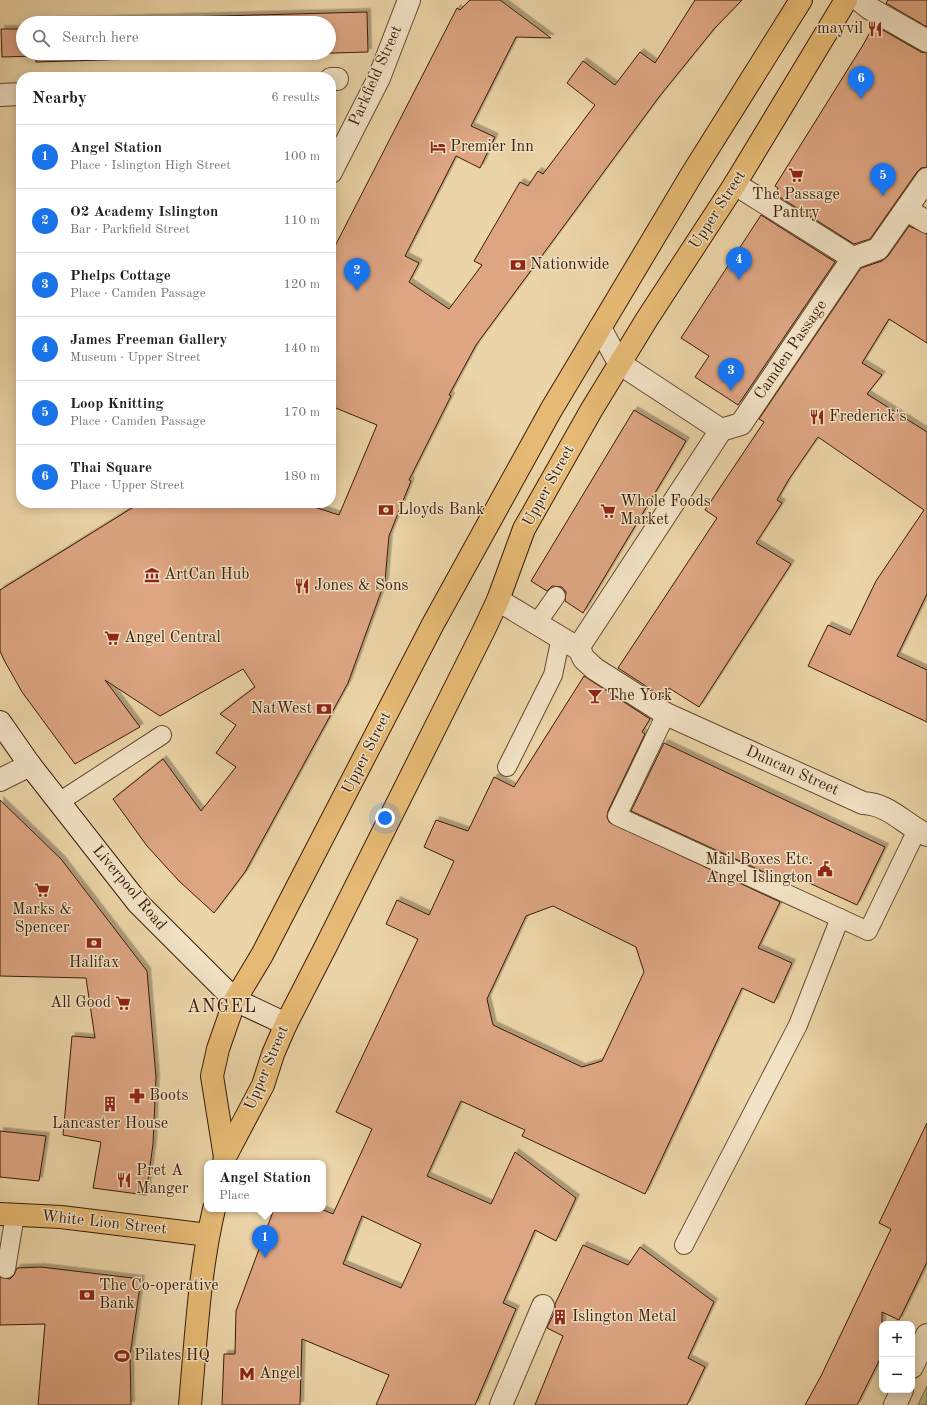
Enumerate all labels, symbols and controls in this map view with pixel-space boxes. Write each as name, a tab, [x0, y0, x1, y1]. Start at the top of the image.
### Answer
search box	[16, 16, 336, 60]
restaurant icon: mayvil	[866, 20, 884, 38]
place label: mayvil	[817, 21, 863, 37]
street label: Parkfield Street	[347, 23, 406, 129]
icon: search	[30, 27, 52, 49]
text: Search here	[62, 31, 139, 46]
pin: 6	[848, 66, 874, 99]
text: Nearby	[32, 90, 87, 107]
text: 6 results	[271, 91, 320, 104]
hotel icon: Premier Inn	[429, 138, 447, 156]
place label: Premier Inn	[450, 139, 534, 155]
text: Angel Station	[70, 141, 162, 156]
text: 1	[41, 150, 49, 163]
text: 100 m	[283, 150, 320, 163]
text: Place · Islington High Street	[70, 159, 231, 172]
pin: 5	[870, 163, 896, 196]
supermarket icon: The Passage Pantry	[787, 166, 805, 184]
street label: Upper Street	[687, 168, 749, 252]
place label: The Passage Pantry	[752, 187, 840, 221]
text: O2 Academy Islington	[70, 205, 218, 220]
text: 2	[41, 214, 49, 227]
text: 110 m	[283, 214, 320, 227]
text: Bar · Parkfield Street	[70, 223, 190, 236]
pin: 4	[726, 247, 752, 280]
bank icon: Nationwide	[509, 256, 527, 274]
place label: Nationwide	[530, 257, 609, 273]
pin: 2	[344, 258, 370, 291]
text: Phelps Cottage	[70, 269, 171, 284]
text: 3	[41, 278, 49, 291]
text: 120 m	[283, 278, 320, 291]
text: Place · Camden Passage	[70, 287, 206, 300]
street label: Camden Passage	[752, 297, 830, 403]
text: James Freeman Gallery	[70, 333, 227, 348]
text: 4	[41, 342, 49, 355]
text: 140 m	[283, 342, 320, 355]
text: Museum · Upper Street	[70, 351, 201, 364]
pin: 3	[718, 358, 744, 391]
text: Loop Knitting	[70, 397, 164, 412]
text: 5	[41, 406, 49, 419]
text: 170 m	[283, 406, 320, 419]
restaurant icon: Frederick's	[808, 408, 826, 426]
place label: Frederick's	[829, 409, 906, 425]
text: Place · Camden Passage	[70, 415, 206, 428]
street label: Upper Street	[520, 442, 578, 529]
text: Thai Square	[70, 461, 152, 476]
text: 6	[41, 470, 49, 483]
text: 180 m	[283, 470, 320, 483]
text: Place · Upper Street	[70, 479, 184, 492]
place label: Whole Foods Market	[620, 494, 711, 528]
bank icon: Lloyds Bank	[377, 501, 395, 519]
place label: Lloyds Bank	[398, 502, 484, 518]
supermarket icon: Whole Foods Market	[599, 502, 617, 520]
museum icon: ArtCan Hub	[143, 566, 161, 584]
place label: ArtCan Hub	[164, 567, 249, 583]
restaurant icon: Jones & Sons	[293, 577, 311, 595]
place label: Jones & Sons	[314, 578, 409, 594]
supermarket icon: Angel Central	[103, 629, 121, 647]
place label: Angel Central	[124, 630, 221, 646]
bar icon: The York	[586, 687, 604, 705]
place label: The York	[607, 688, 672, 704]
bank icon: NatWest	[315, 700, 333, 718]
place label: NatWest	[251, 701, 312, 717]
street label: Upper Street	[339, 709, 395, 797]
street label: Duncan Street	[743, 743, 841, 799]
your location	[375, 808, 395, 828]
street label: Liverpool Road	[89, 843, 169, 933]
place label: Mail Boxes Etc. Angel Islington	[705, 852, 813, 886]
public building icon: Mail Boxes Etc. Angel Islington	[816, 860, 834, 878]
supermarket icon: Marks & Spencer	[33, 881, 51, 899]
place label: Marks & Spencer	[12, 902, 72, 936]
bank icon: Halifax	[85, 934, 103, 952]
place label: Halifax	[69, 955, 119, 971]
supermarket icon: All Good	[114, 994, 132, 1012]
place label: All Good	[50, 995, 111, 1011]
district label: ANGEL	[187, 998, 257, 1016]
street label: Upper Street	[242, 1023, 292, 1112]
pharmacy icon: Boots	[128, 1087, 146, 1105]
place label: Boots	[149, 1088, 189, 1104]
building icon: Lancaster House	[101, 1095, 119, 1113]
place label: Lancaster House	[52, 1116, 168, 1132]
popup	[204, 1160, 326, 1212]
place label: Pret A Manger	[136, 1163, 189, 1197]
restaurant icon: Pret A Manger	[115, 1171, 133, 1189]
text: Angel Station	[219, 1171, 311, 1186]
text: Place	[219, 1189, 249, 1202]
street label: White Lion Street	[40, 1208, 168, 1238]
pin: 1	[252, 1225, 278, 1258]
place label: The Co-operative Bank	[99, 1278, 219, 1312]
bank icon: The Co-operative Bank	[78, 1286, 96, 1304]
building icon: Islington Metal	[551, 1308, 569, 1326]
place label: Islington Metal	[572, 1309, 676, 1325]
map controls	[879, 1321, 915, 1393]
button: +	[879, 1321, 915, 1357]
sports icon: Pilates HQ	[113, 1347, 131, 1365]
place label: Pilates HQ	[134, 1348, 210, 1364]
button: −	[879, 1357, 915, 1393]
metro station icon: Angel	[238, 1365, 256, 1383]
place label: Angel	[259, 1366, 300, 1382]

